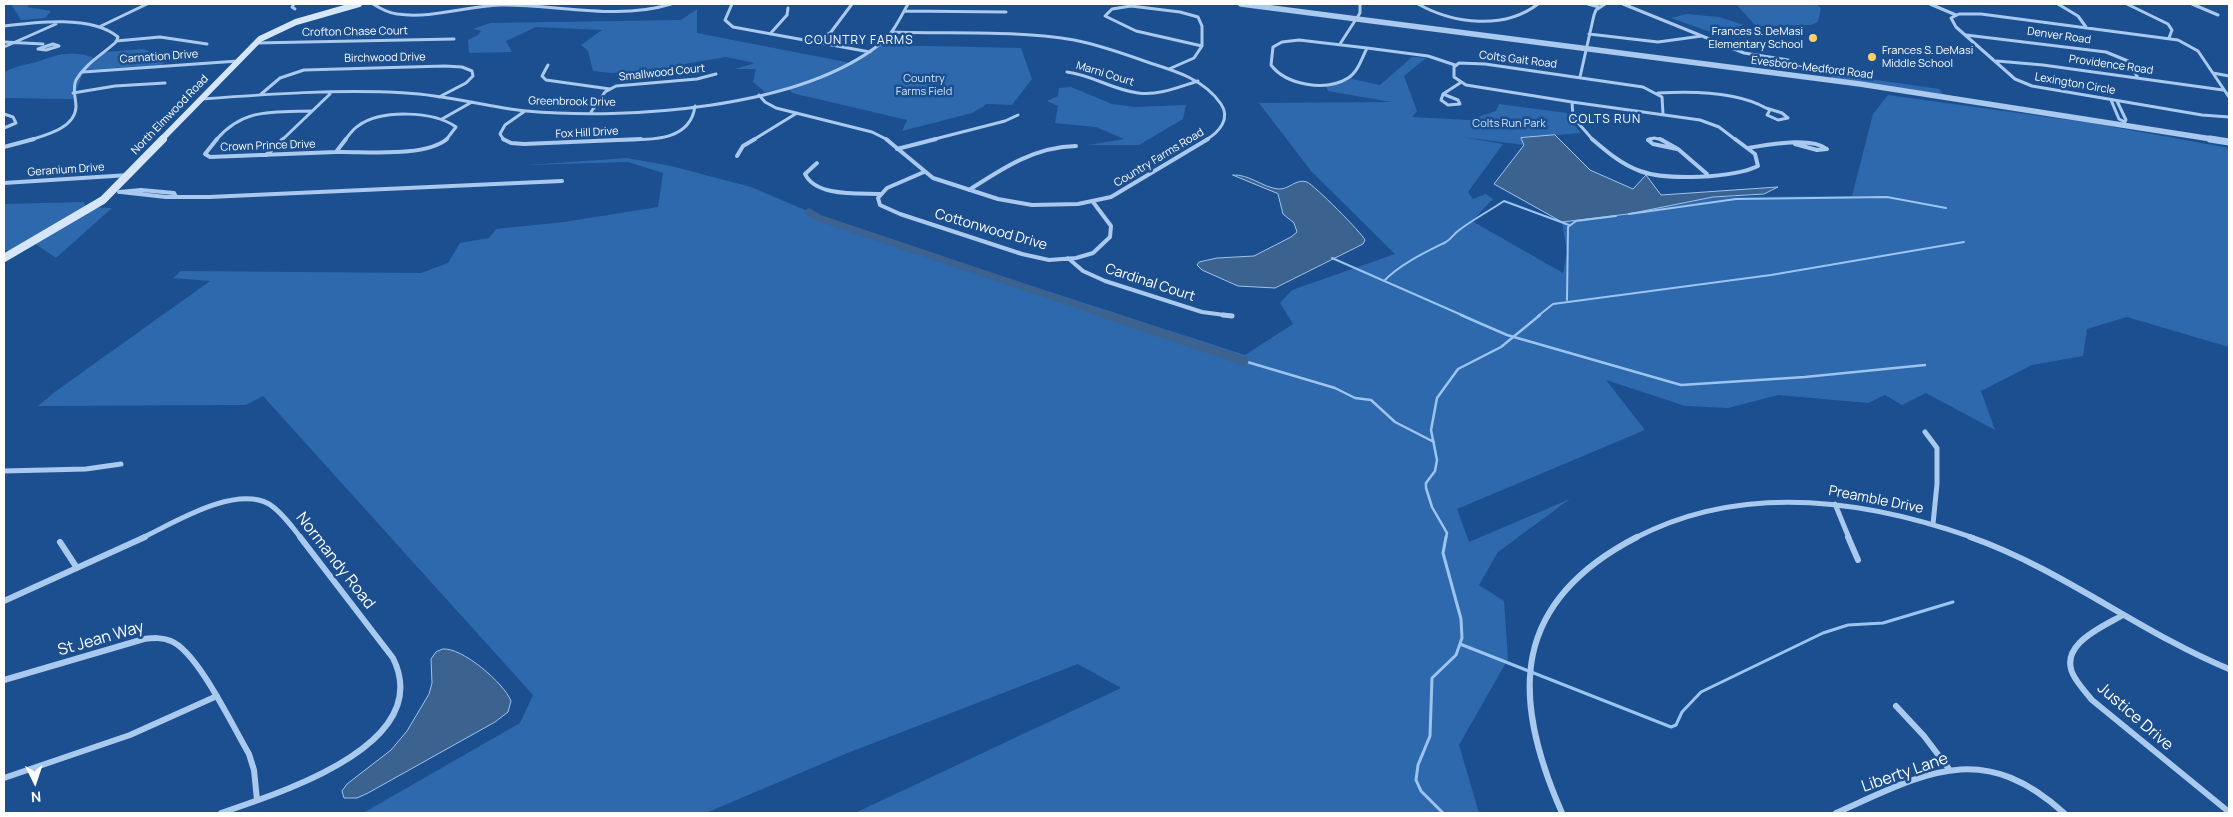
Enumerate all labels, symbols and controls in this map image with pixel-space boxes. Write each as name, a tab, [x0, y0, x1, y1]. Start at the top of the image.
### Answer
street label: Crofton Chase Court	[302, 24, 408, 40]
place label: Frances S. DeMasi Elementary School	[1708, 25, 1803, 51]
street label: Denver Road	[2026, 25, 2092, 47]
marker: Frances S. DeMasi Elementary School	[1807, 32, 1819, 44]
district label: COUNTRY FARMS	[803, 34, 915, 48]
place label: Frances S. DeMasi Middle School	[1882, 44, 1973, 70]
street label: Carnation Drive	[119, 48, 199, 66]
street label: Colts Gait Road	[1478, 49, 1558, 71]
street label: Birchwood Drive	[344, 51, 426, 65]
marker: Frances S. DeMasi Middle School	[1866, 51, 1878, 63]
street label: Providence Road	[2068, 53, 2154, 77]
street label: Evesboro-Medford Road	[1750, 54, 1874, 82]
street label: Marni Court	[1074, 59, 1136, 89]
street label: Smallwood Court	[618, 62, 706, 84]
street label: Lexington Circle	[2034, 70, 2116, 98]
park label: Country Farms Field	[896, 72, 952, 98]
street label: North Elmwood Road	[129, 73, 211, 157]
street label: Greenbrook Drive	[528, 95, 616, 109]
district label: COLTS RUN	[1568, 113, 1642, 127]
park label: Colts Run Park	[1472, 117, 1546, 131]
street label: Fox Hill Drive	[555, 125, 619, 141]
street label: Country Farms Road	[1112, 126, 1206, 190]
street label: Crown Prince Drive	[220, 138, 316, 154]
street label: Geranium Drive	[27, 161, 105, 179]
street label: Cottonwood Drive	[933, 206, 1049, 254]
street label: Cardinal Court	[1103, 261, 1197, 305]
street label: Preamble Drive	[1827, 483, 1925, 517]
street label: Normandy Road	[291, 509, 379, 613]
street label: St Jean Way	[56, 618, 146, 660]
street label: Justice Drive	[2093, 679, 2177, 755]
street label: Liberty Lane	[1859, 749, 1951, 797]
north arrow	[10, 757, 60, 807]
text: N	[30, 788, 42, 807]

